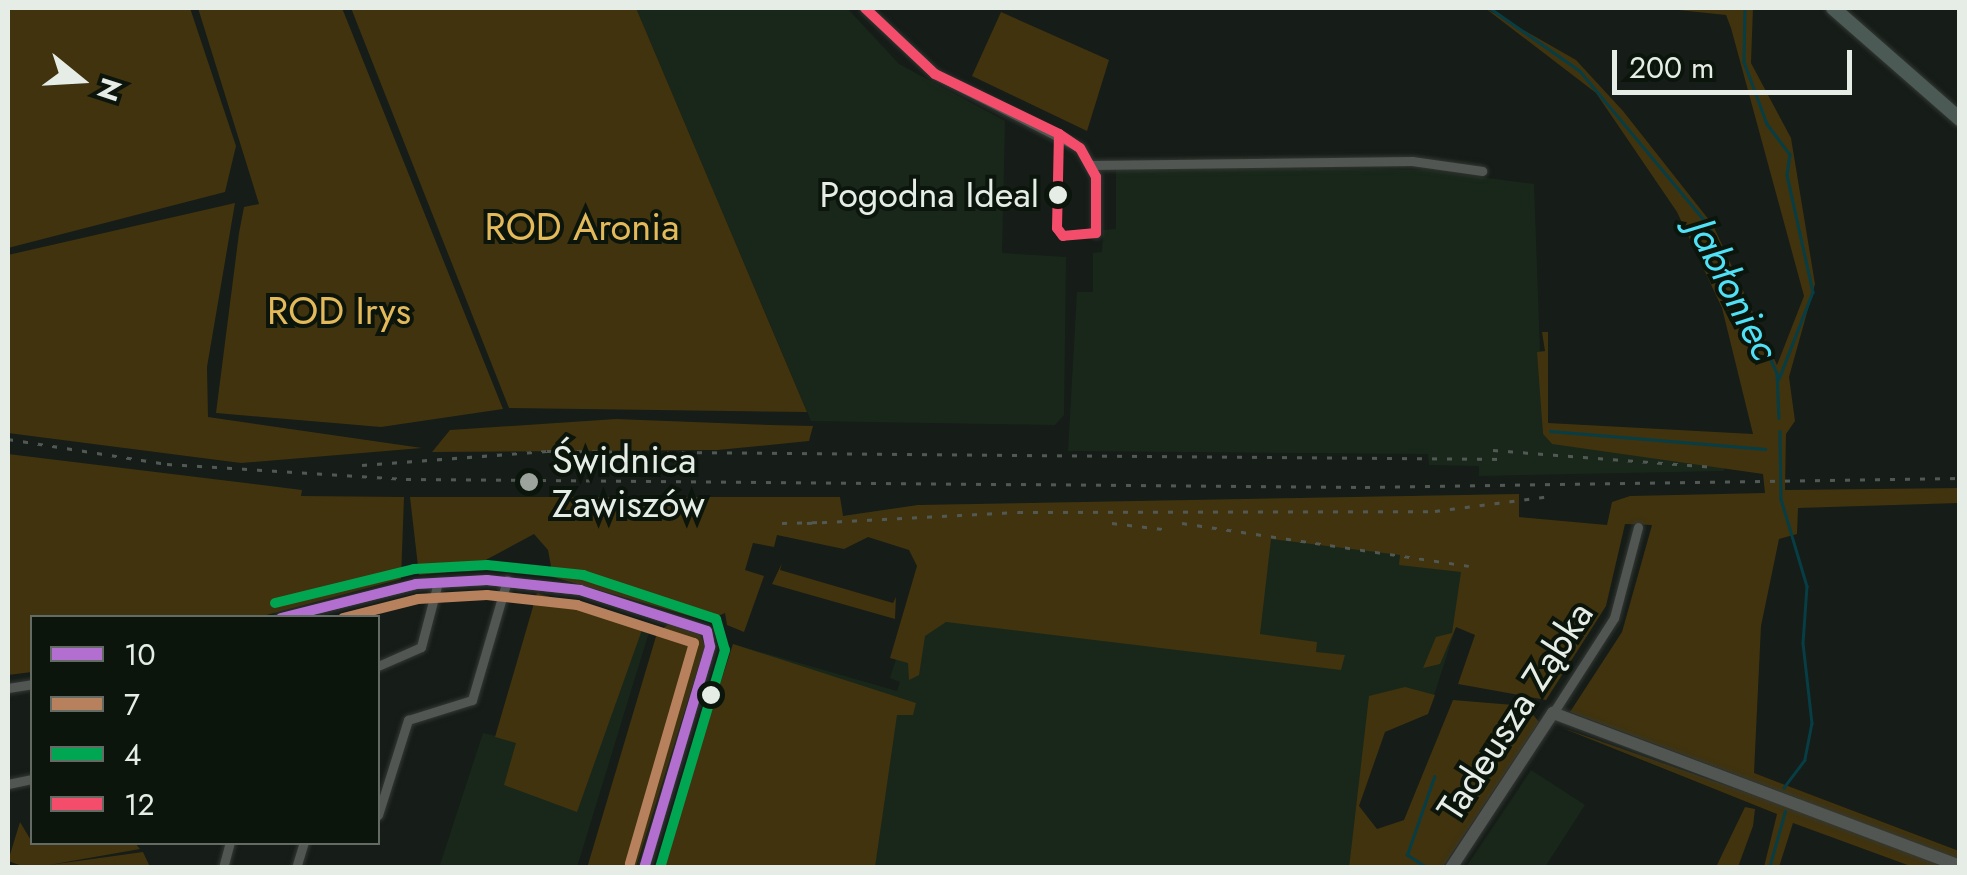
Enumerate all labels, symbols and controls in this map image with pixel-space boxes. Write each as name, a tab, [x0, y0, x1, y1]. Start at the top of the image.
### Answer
north arrow	[30, 30, 130, 130]
scale bar	[1617, 30, 1857, 92]
text: 200 m	[1629, 46, 1714, 89]
text: N	[86, 73, 132, 106]
place label: Pogodna Ideal	[820, 173, 1039, 217]
marker: Pogodna Ideal	[1048, 185, 1068, 205]
park label: ROD Aronia	[485, 204, 679, 250]
water label: Jabłoniec	[1678, 210, 1790, 368]
park label: ROD Irys	[267, 288, 411, 334]
place label: Świdnica Zawiszów	[552, 437, 705, 526]
marker: Świdnica Zawiszów	[516, 469, 542, 495]
street label: Tadeusza Ząbka	[1427, 593, 1603, 829]
legend	[30, 615, 380, 845]
text: 10	[124, 633, 156, 676]
text: 7	[124, 683, 140, 726]
unlabelled marker	[701, 685, 721, 705]
text: 4	[124, 733, 142, 776]
text: 12	[124, 783, 155, 826]

